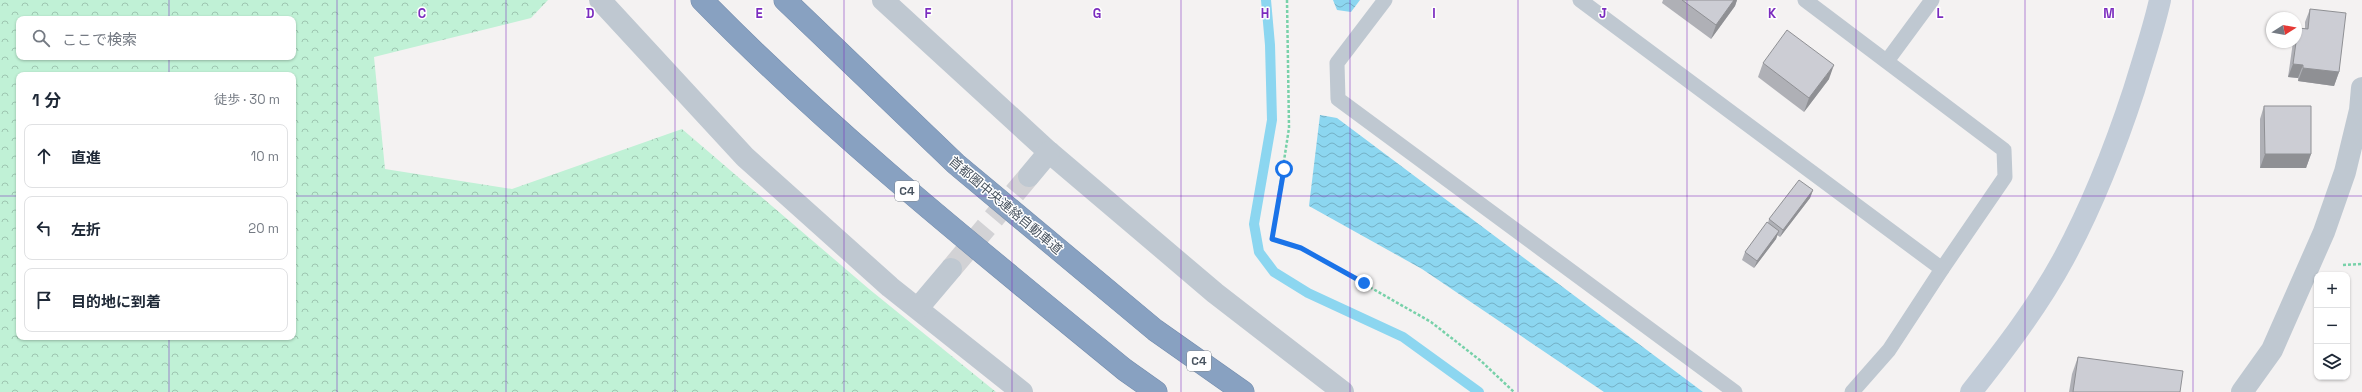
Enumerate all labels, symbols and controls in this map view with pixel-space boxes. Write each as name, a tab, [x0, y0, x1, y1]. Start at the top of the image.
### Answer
text: C	[418, 5, 426, 22]
text: D	[586, 5, 595, 22]
text: E	[755, 5, 763, 22]
text: F	[925, 5, 932, 22]
text: G	[1093, 5, 1101, 22]
text: H	[1261, 5, 1269, 22]
text: I	[1432, 5, 1436, 22]
text: J	[1599, 5, 1607, 22]
text: K	[1768, 5, 1777, 22]
text: L	[1936, 5, 1944, 22]
text: M	[2103, 5, 2115, 22]
north arrow	[2266, 12, 2302, 48]
search box	[16, 16, 296, 60]
icon: search	[30, 27, 52, 49]
text: ここで検索	[62, 30, 137, 49]
text: 1 分	[32, 89, 61, 111]
text: 徒歩 · 30 m	[214, 91, 280, 108]
icon: ahead	[33, 145, 55, 167]
text: 直進	[71, 148, 101, 167]
text: 10 m	[251, 148, 279, 165]
street label: 首都圏中央連絡自動車道	[945, 153, 1066, 258]
route start	[1275, 160, 1293, 178]
road number: C4	[895, 181, 919, 201]
icon: left	[33, 217, 55, 239]
text: 左折	[71, 220, 101, 239]
text: 20 m	[248, 220, 279, 237]
map controls	[2314, 272, 2350, 380]
button: +	[2314, 272, 2350, 308]
route end	[1355, 274, 1373, 292]
icon: arrive	[33, 289, 55, 311]
text: 目的地に到着	[71, 292, 161, 311]
button: −	[2314, 308, 2350, 344]
button: layers	[2314, 344, 2350, 380]
road number: C4	[1187, 351, 1211, 371]

